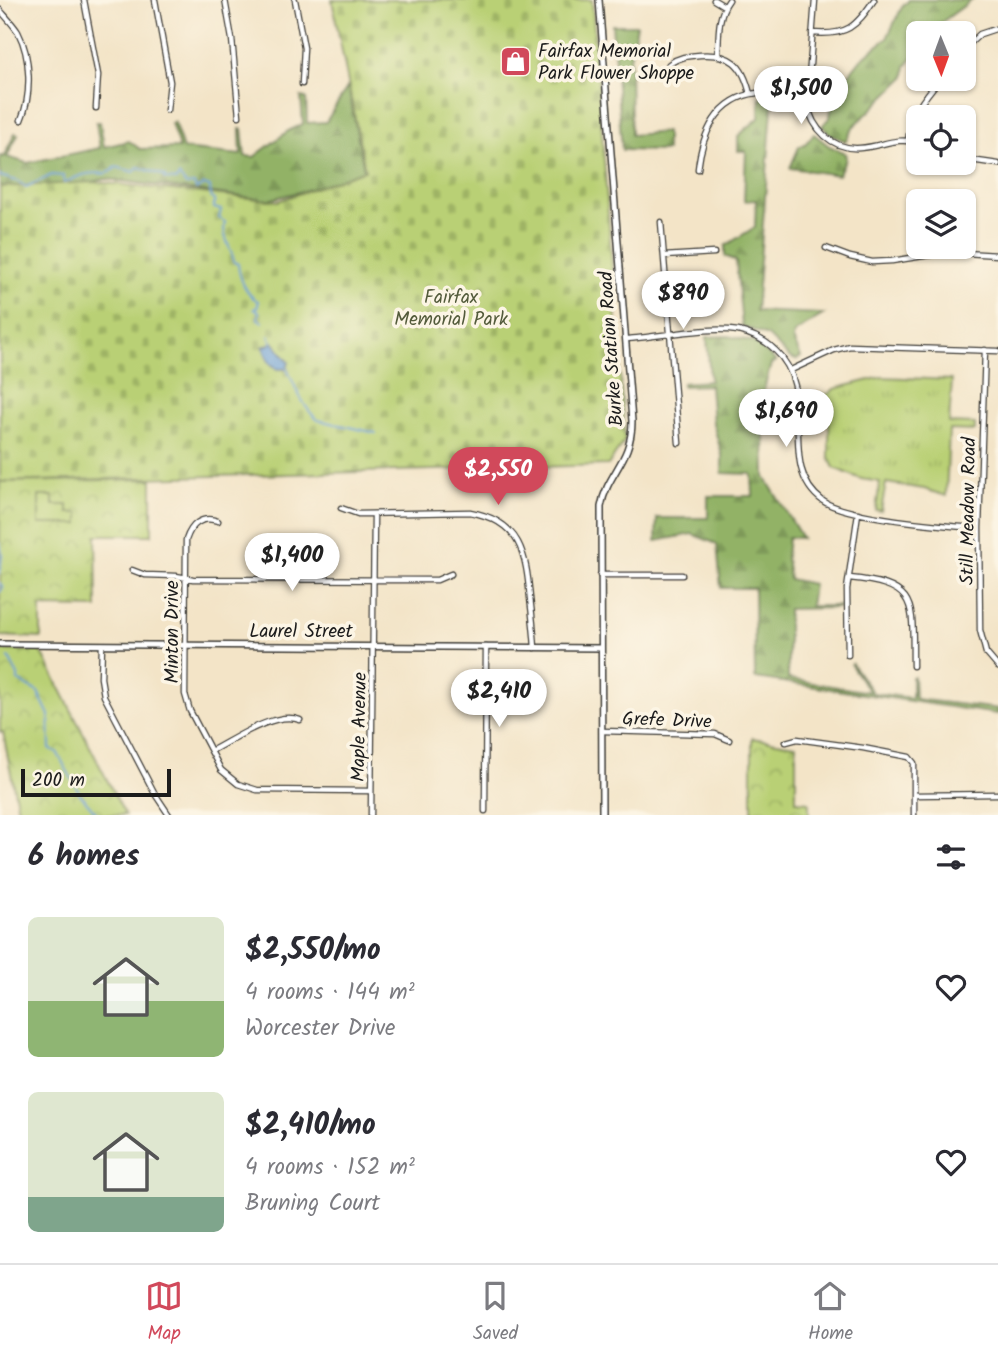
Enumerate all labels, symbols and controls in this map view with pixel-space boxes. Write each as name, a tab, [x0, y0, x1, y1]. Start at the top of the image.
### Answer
north arrow	[906, 21, 976, 91]
map controls	[906, 21, 976, 259]
place label: Fairfax Memorial Park Flower Shoppe	[538, 37, 695, 89]
shop icon: Fairfax Memorial Park Flower Shoppe	[498, 44, 532, 78]
pin: $1,500	[744, 66, 858, 126]
text: $1,500	[770, 71, 832, 107]
button: locate	[906, 105, 976, 175]
button: layers	[906, 189, 976, 259]
street label: Burke Station Road	[592, 270, 632, 427]
pin: $890	[642, 272, 724, 331]
text: $890	[658, 276, 708, 312]
park label: Fairfax Memorial Park	[394, 283, 508, 335]
pin: $1,690	[729, 390, 843, 449]
text: $1,690	[755, 394, 817, 430]
street label: Still Meadow Road	[953, 436, 985, 585]
pin: $2,550	[441, 448, 555, 507]
text: $2,550	[464, 452, 532, 488]
pin: $1,400	[235, 534, 349, 593]
text: $1,400	[261, 538, 323, 574]
street label: Minton Drive	[158, 580, 188, 683]
street label: Laurel Street	[249, 617, 354, 647]
pin: $2,410	[442, 670, 556, 729]
street label: Maple Avenue	[344, 671, 376, 782]
text: $2,410	[467, 674, 531, 710]
street label: Grefe Drive	[622, 704, 713, 738]
scale bar	[21, 766, 172, 798]
text: 200 m	[32, 766, 85, 796]
text: 6 homes	[28, 833, 140, 881]
icon: filters	[932, 838, 970, 876]
text: $2,550/mo	[245, 927, 381, 975]
icon: home	[84, 945, 168, 1029]
icon: heart	[932, 968, 970, 1006]
text: 4 rooms · 144 m²	[245, 975, 415, 1011]
text: Worcester Drive	[245, 1011, 395, 1047]
text: $2,410/mo	[245, 1102, 376, 1150]
icon: home	[84, 1120, 168, 1204]
icon: heart	[932, 1143, 970, 1181]
text: 4 rooms · 152 m²	[245, 1150, 415, 1186]
text: Bruning Court	[245, 1186, 380, 1222]
tab: Map	[145, 1277, 183, 1349]
tab: Saved	[473, 1277, 518, 1349]
tab: Home	[808, 1277, 853, 1349]

